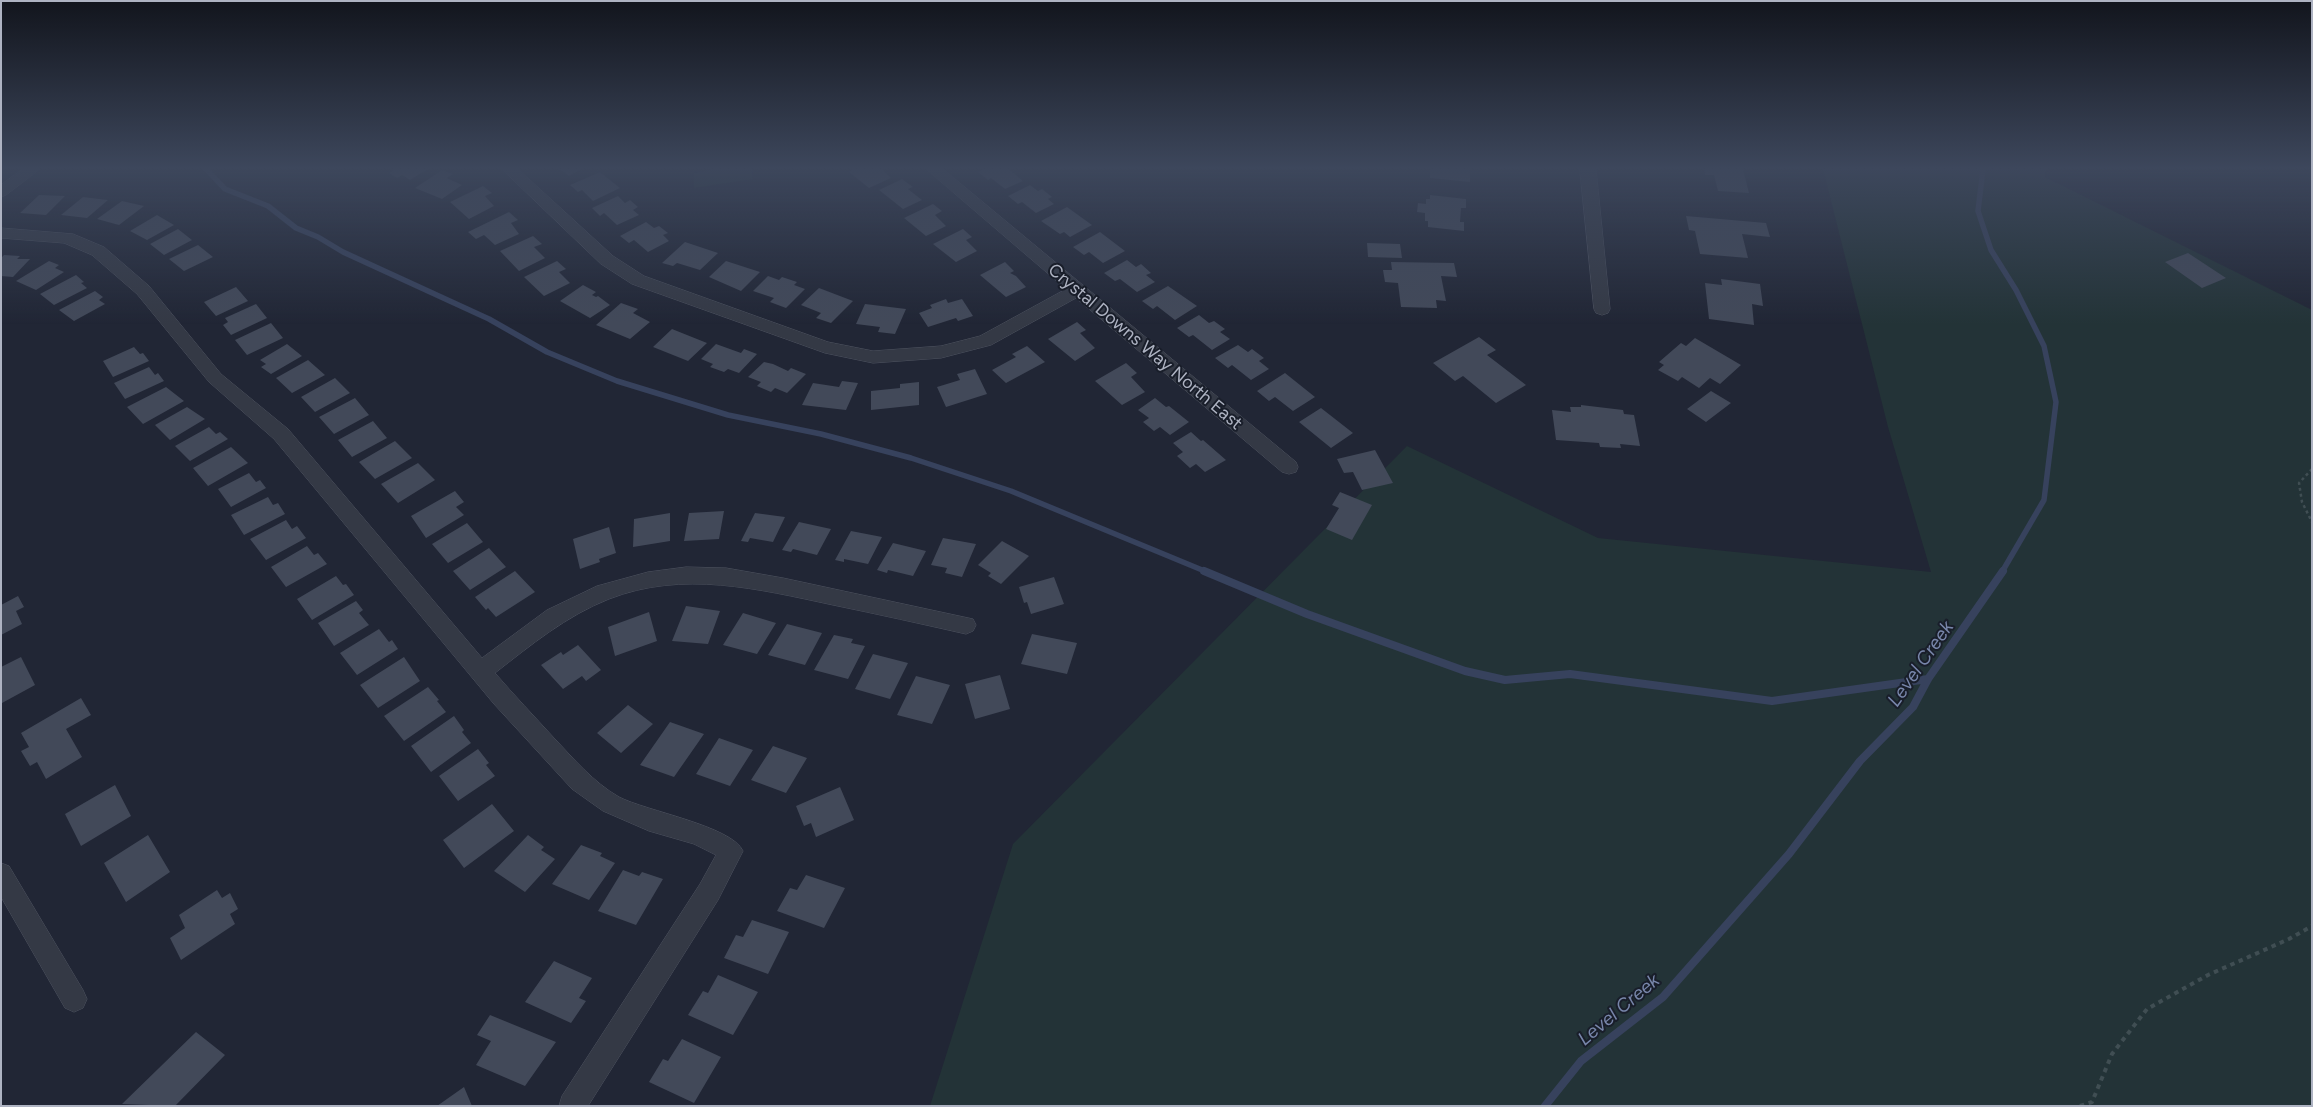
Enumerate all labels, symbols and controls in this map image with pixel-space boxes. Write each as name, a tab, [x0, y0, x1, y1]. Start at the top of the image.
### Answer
street label: Crystal Downs Way North East	[1043, 259, 1247, 435]
water label: Level Creek	[1883, 617, 1959, 711]
water label: Level Creek	[1574, 969, 1664, 1051]

